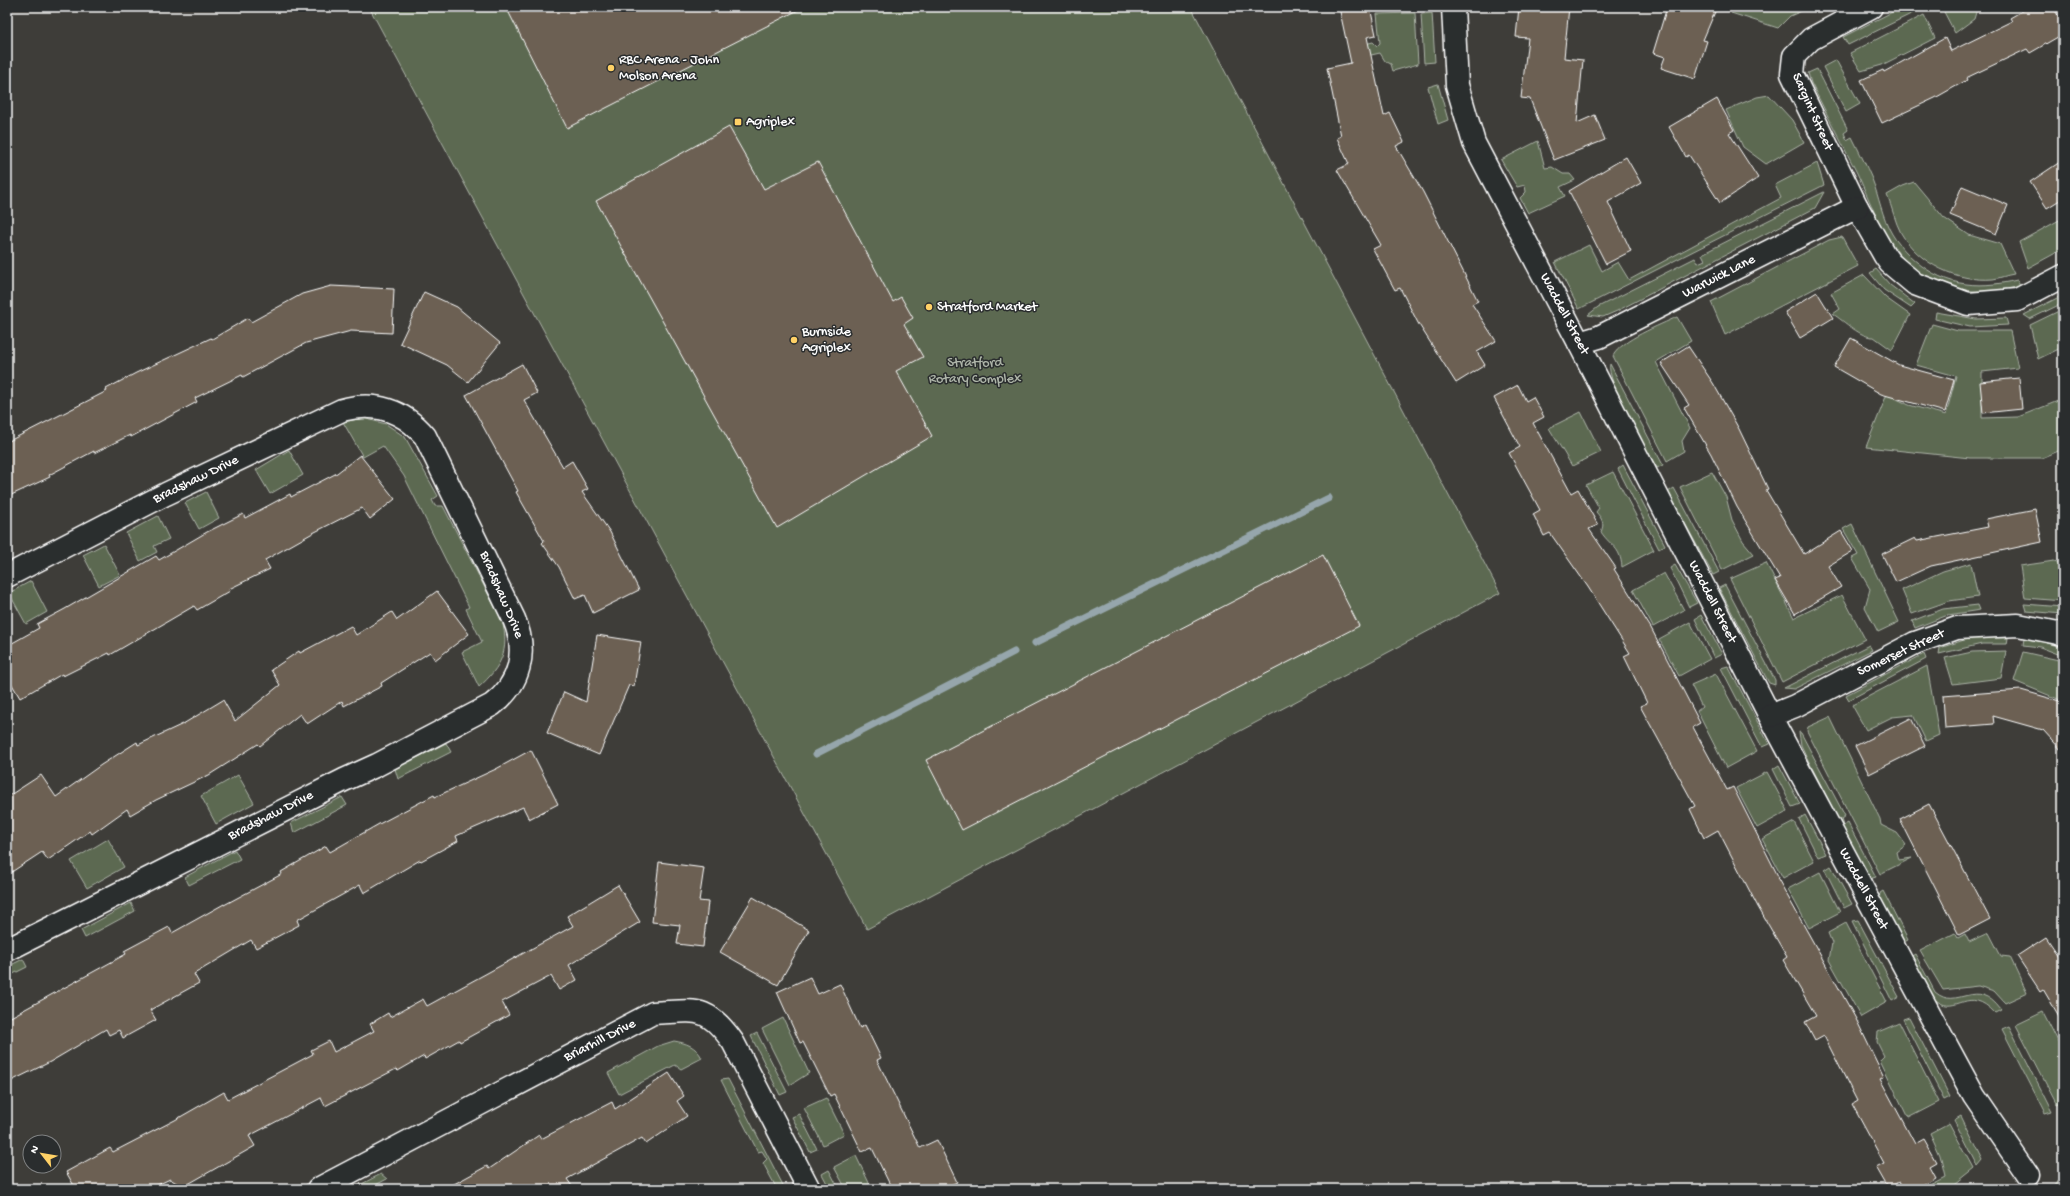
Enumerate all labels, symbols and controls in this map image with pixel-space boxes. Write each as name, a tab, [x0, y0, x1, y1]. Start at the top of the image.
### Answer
place label: RBC Arena - John Molson Arena	[619, 52, 719, 85]
marker: RBC Arena - John Molson Arena	[606, 63, 616, 73]
street label: Sargint Street	[1787, 71, 1837, 155]
place label: Agriplex	[746, 114, 795, 131]
marker: Agriplex	[733, 117, 743, 127]
street label: Warwick Lane	[1680, 251, 1759, 303]
street label: Waddell Street	[1535, 270, 1593, 359]
place label: Stratford Market	[937, 299, 1039, 316]
marker: Stratford Market	[924, 302, 934, 312]
place label: Burnside Agriplex	[801, 324, 852, 357]
marker: Burnside Agriplex	[789, 335, 799, 345]
park label: Stratford Rotary Complex	[929, 355, 1022, 388]
street label: Bradshaw Drive	[149, 452, 242, 509]
street label: Bradshaw Drive	[475, 548, 527, 642]
street label: Waddell Street	[1684, 558, 1741, 647]
street label: Somerset Street	[1855, 625, 1949, 681]
street label: Bradshaw Drive	[225, 787, 317, 845]
street label: Waddell Street	[1834, 845, 1892, 934]
street label: Briarhill Drive	[560, 1015, 639, 1067]
north arrow	[22, 1134, 62, 1174]
text: N	[28, 1144, 42, 1156]

